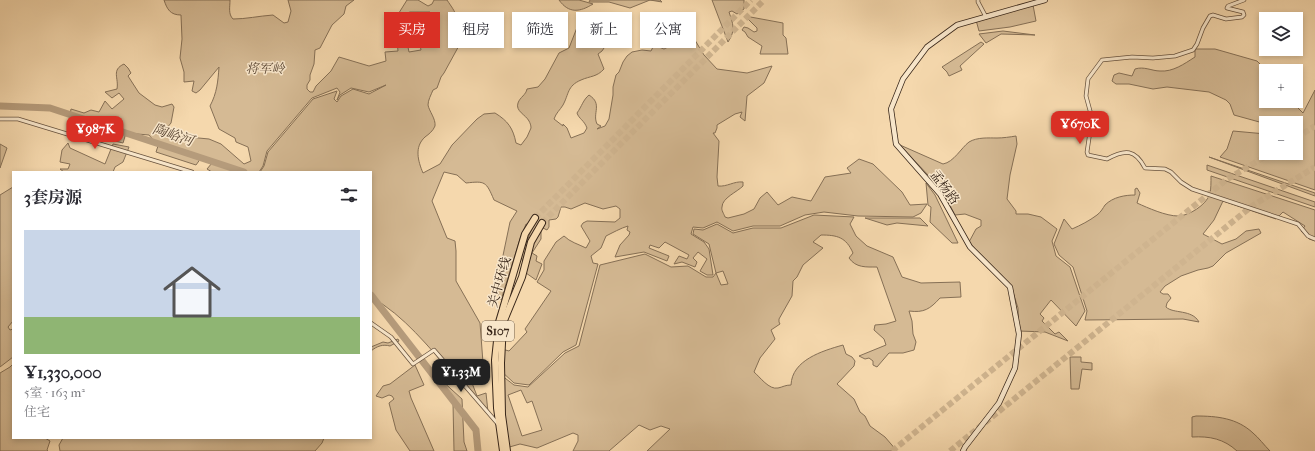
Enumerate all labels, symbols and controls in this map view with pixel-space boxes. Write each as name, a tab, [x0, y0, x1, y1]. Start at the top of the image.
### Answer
chip: 买房	[384, 12, 440, 48]
chip: 租房	[448, 12, 504, 48]
chip: 筛选	[512, 12, 568, 48]
chip: 新上	[576, 12, 632, 48]
chip: 公寓	[640, 12, 696, 48]
map controls	[1259, 12, 1303, 160]
button: layers	[1259, 12, 1303, 56]
park label: 将军岭	[245, 61, 285, 76]
button: +	[1259, 64, 1303, 108]
pin: ¥670K	[1052, 111, 1108, 145]
pin: ¥987K	[67, 116, 123, 150]
text: ¥670K	[1060, 116, 1100, 131]
button: −	[1259, 116, 1303, 160]
water label: 陶峪河	[150, 120, 198, 151]
text: ¥987K	[75, 121, 115, 136]
street label: 孟杨路	[927, 167, 963, 207]
icon: filters	[338, 184, 360, 206]
text: 3套房源	[24, 187, 82, 207]
street label: 关中环线	[485, 255, 513, 309]
icon: home	[156, 256, 228, 328]
road number: S107	[482, 321, 514, 341]
pin: ¥1.33M	[428, 359, 494, 393]
text: ¥1,330,000	[24, 362, 102, 382]
text: ¥1.33M	[441, 364, 481, 379]
text: 5室 · 163 m²	[24, 385, 85, 400]
text: 住宅	[24, 404, 50, 419]

